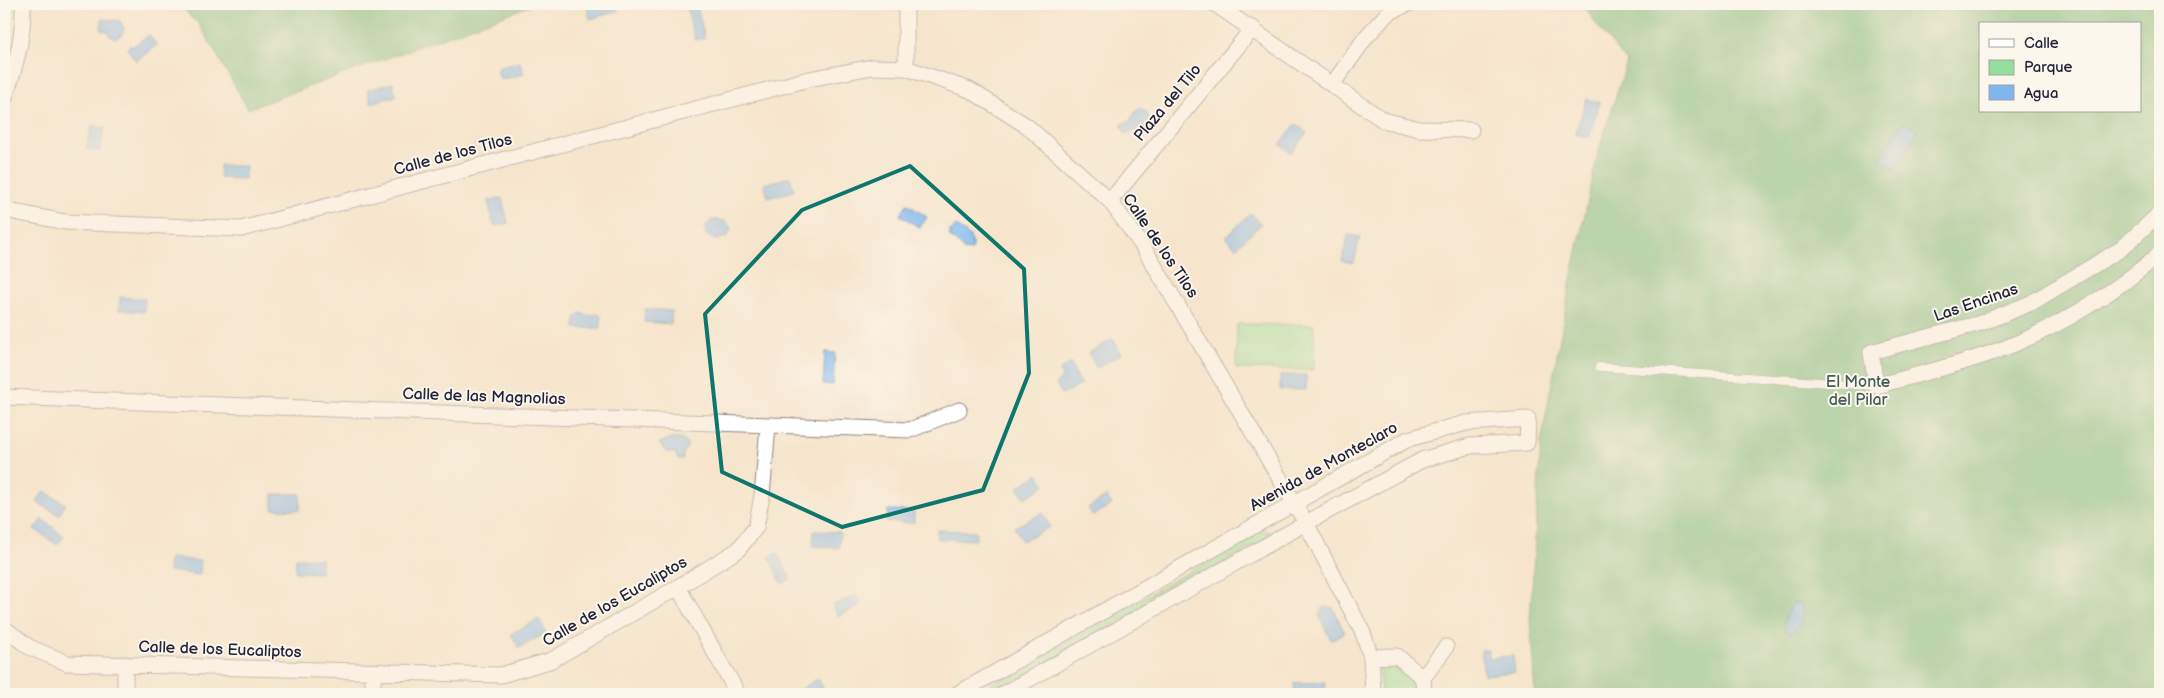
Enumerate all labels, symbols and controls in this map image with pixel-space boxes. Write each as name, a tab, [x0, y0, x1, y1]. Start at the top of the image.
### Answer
legend	[1979, 22, 2142, 112]
text: Calle	[2024, 34, 2059, 53]
text: Parque	[2024, 58, 2073, 77]
street label: Plaza del Tilo	[1130, 61, 1206, 145]
text: Agua	[2024, 84, 2058, 103]
street label: Calle de los Tilos	[392, 130, 514, 180]
street label: Calle de los Tilos	[1118, 190, 1202, 302]
street label: Las Encinas	[1931, 280, 2021, 326]
park label: El Monte del Pilar	[1826, 373, 1891, 410]
street label: Calle de las Magnolias	[402, 385, 566, 409]
street label: Avenida de Monteclaro	[1247, 418, 1401, 516]
street label: Calle de los Eucaliptos	[539, 553, 691, 651]
street label: Calle de los Eucaliptos	[138, 638, 302, 662]

